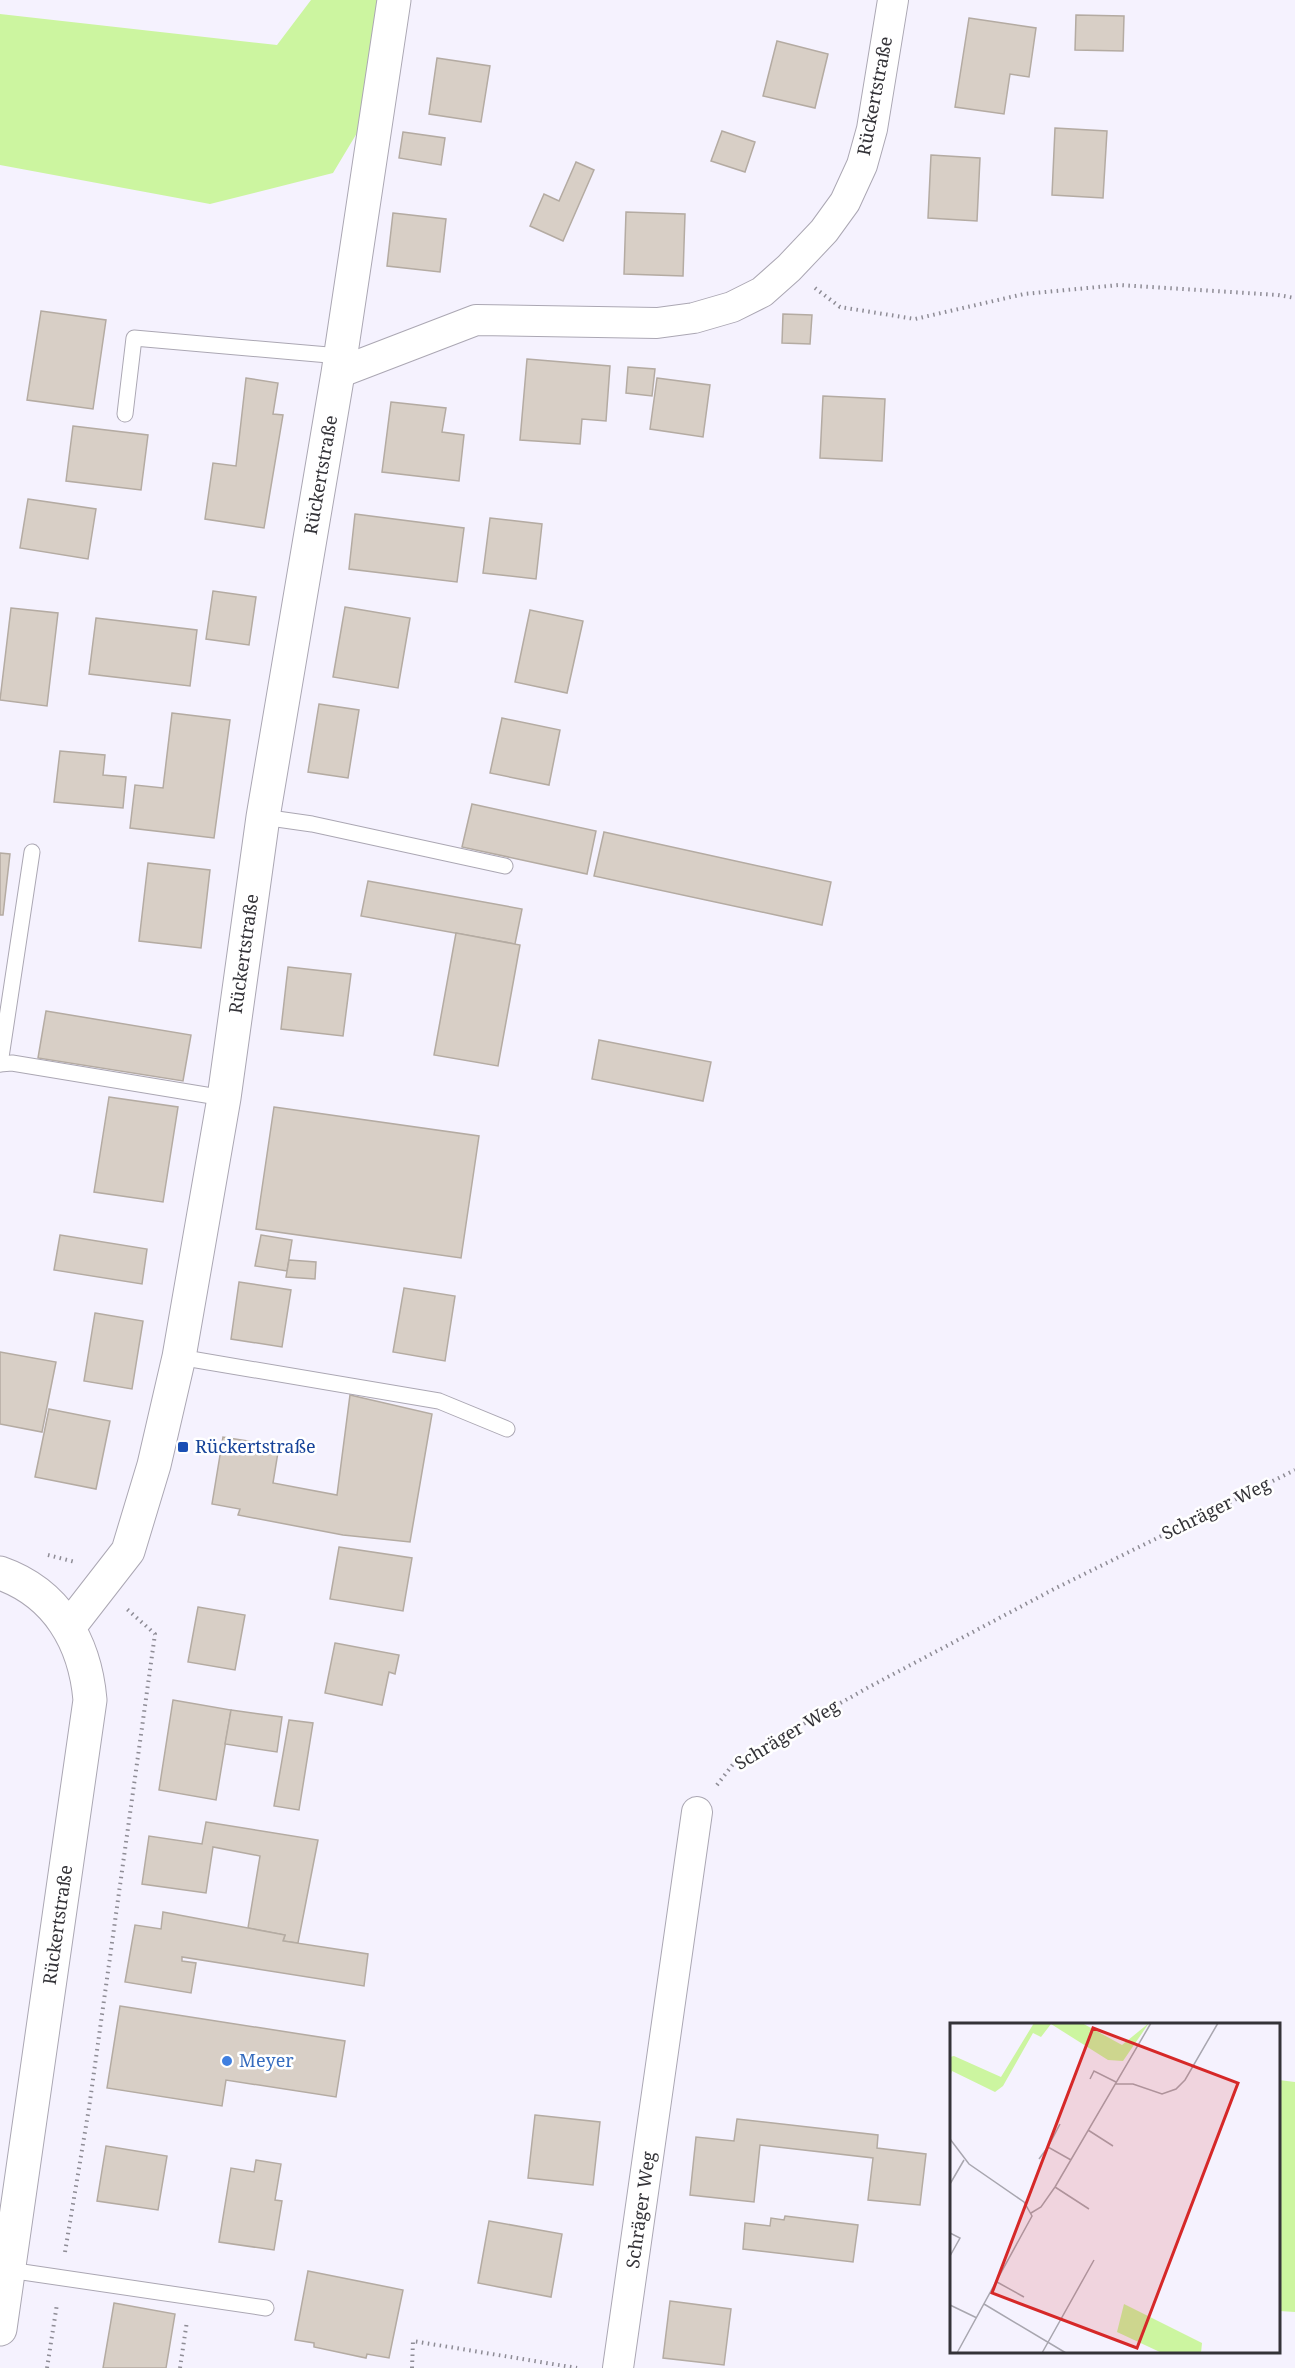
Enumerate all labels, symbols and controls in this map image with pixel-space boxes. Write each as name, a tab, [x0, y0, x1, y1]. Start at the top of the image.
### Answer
street label: Rückertstraße	[851, 34, 897, 157]
street label: Rückertstraße	[298, 413, 342, 536]
street label: Rückertstraße	[223, 892, 263, 1015]
place label: Rückertstraße	[195, 1434, 316, 1458]
marker: Rückertstraße	[176, 1440, 190, 1454]
street label: Schräger Weg	[1157, 1471, 1274, 1545]
street label: Schräger Weg	[730, 1693, 843, 1775]
street label: Rückertstraße	[37, 1863, 77, 1986]
inset map	[950, 2023, 1280, 2353]
place label: Meyer	[239, 2048, 294, 2072]
marker: Meyer	[220, 2054, 234, 2068]
street label: Schräger Weg	[620, 2150, 660, 2270]

